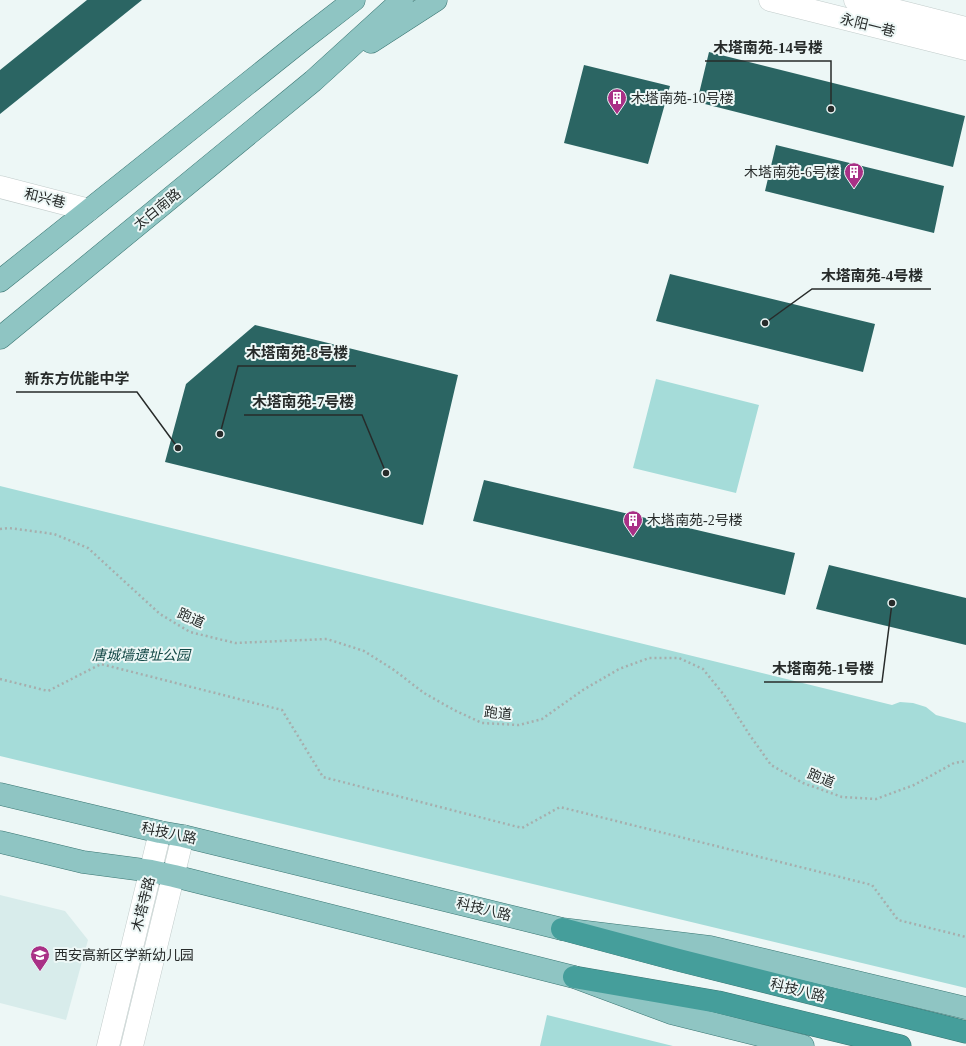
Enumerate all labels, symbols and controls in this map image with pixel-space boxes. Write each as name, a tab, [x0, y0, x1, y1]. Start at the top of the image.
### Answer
street label: 永阳一巷	[839, 11, 897, 40]
callout: 木塔南苑-14号楼	[705, 34, 831, 61]
text: 木塔南苑-14号楼	[713, 40, 823, 56]
building icon: 木塔南苑-10号楼	[606, 87, 628, 115]
place label: 木塔南苑-10号楼	[631, 91, 734, 106]
building icon: 木塔南苑-6号楼	[843, 161, 865, 189]
place label: 木塔南苑-6号楼	[744, 165, 840, 180]
street label: 和兴巷	[23, 186, 67, 211]
street label: 太白南路	[131, 186, 184, 233]
callout: 木塔南苑-4号楼	[812, 262, 931, 289]
text: 木塔南苑-4号楼	[821, 268, 923, 284]
callout: 木塔南苑-8号楼	[238, 339, 356, 366]
text: 木塔南苑-8号楼	[246, 345, 348, 361]
callout: 新东方优能中学	[16, 365, 137, 392]
text: 新东方优能中学	[24, 370, 130, 387]
callout: 木塔南苑-7号楼	[244, 388, 362, 415]
text: 木塔南苑-7号楼	[252, 394, 354, 410]
building icon: 木塔南苑-2号楼	[622, 509, 644, 537]
place label: 木塔南苑-2号楼	[647, 513, 743, 528]
street label: 跑道	[175, 606, 207, 631]
park label: 唐城墙遗址公园	[92, 648, 192, 663]
callout: 木塔南苑-1号楼	[764, 655, 882, 682]
text: 木塔南苑-1号楼	[772, 661, 874, 677]
street label: 跑道	[483, 705, 513, 722]
street label: 跑道	[805, 766, 837, 791]
street label: 科技八路	[140, 820, 198, 847]
street label: 木塔寺路	[129, 875, 158, 933]
street label: 科技八路	[455, 895, 513, 924]
school or university icon: 西安高新区学新幼儿园	[29, 944, 51, 972]
place label: 西安高新区学新幼儿园	[54, 948, 194, 963]
street label: 科技八路	[769, 976, 827, 1005]

